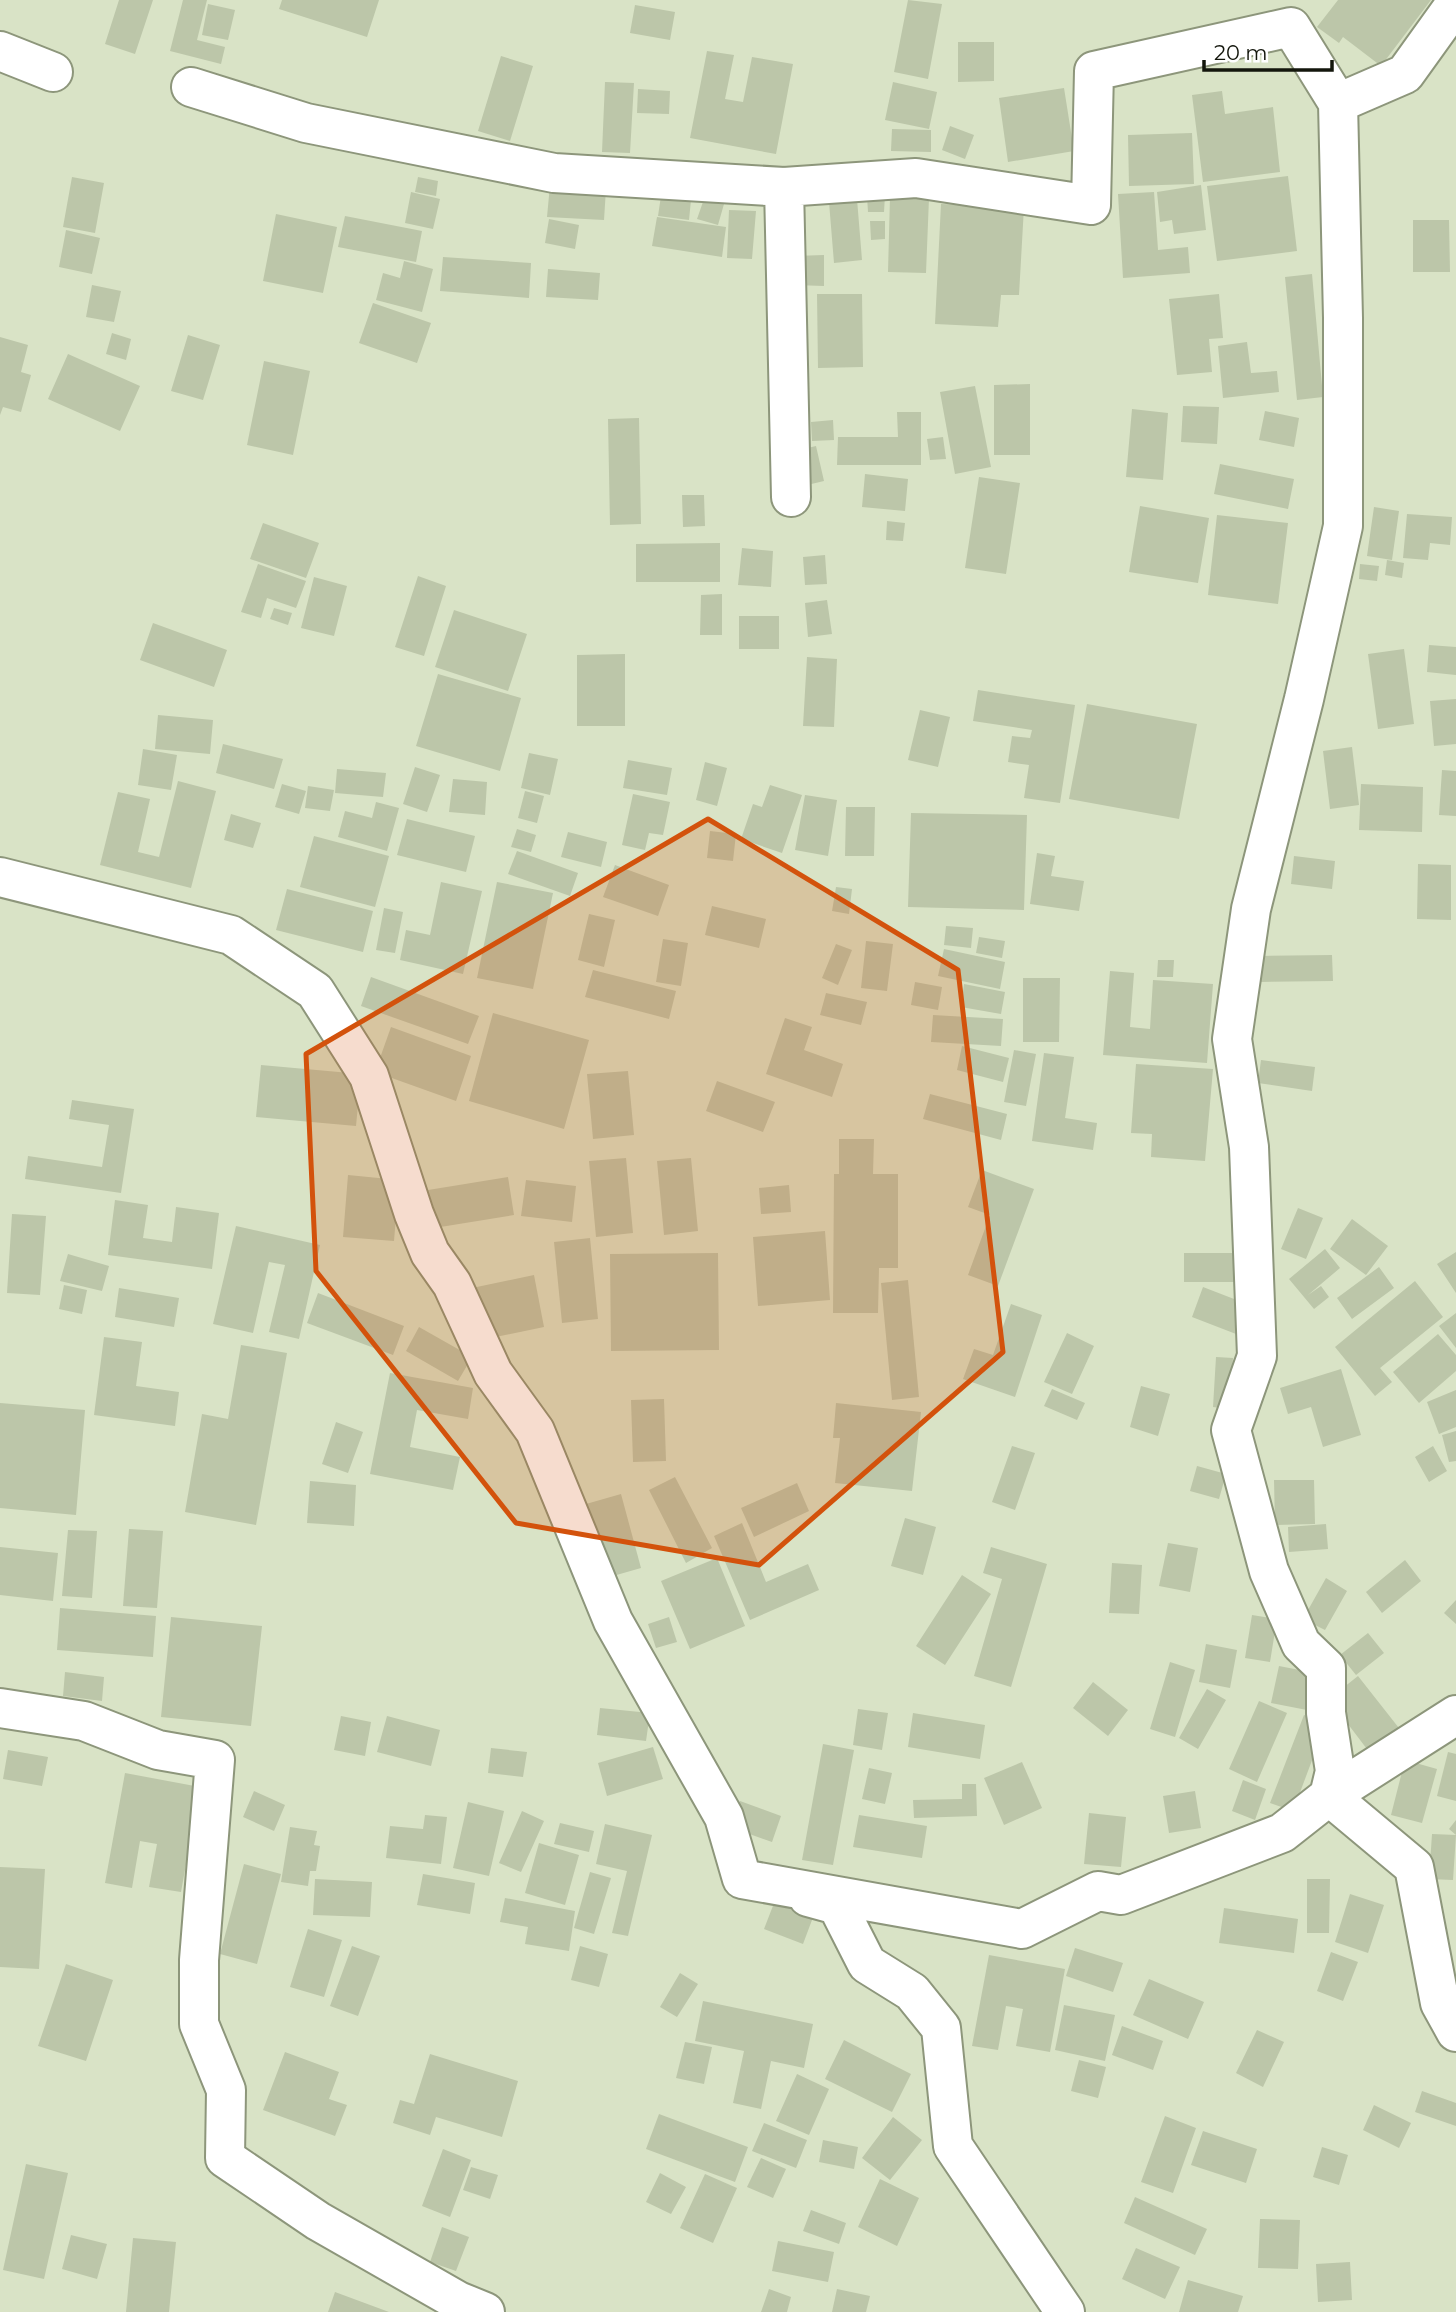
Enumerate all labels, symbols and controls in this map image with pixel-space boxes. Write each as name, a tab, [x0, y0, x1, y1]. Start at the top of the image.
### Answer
scale bar	[1204, 28, 1332, 72]
text: 20 m	[1214, 40, 1268, 65]

